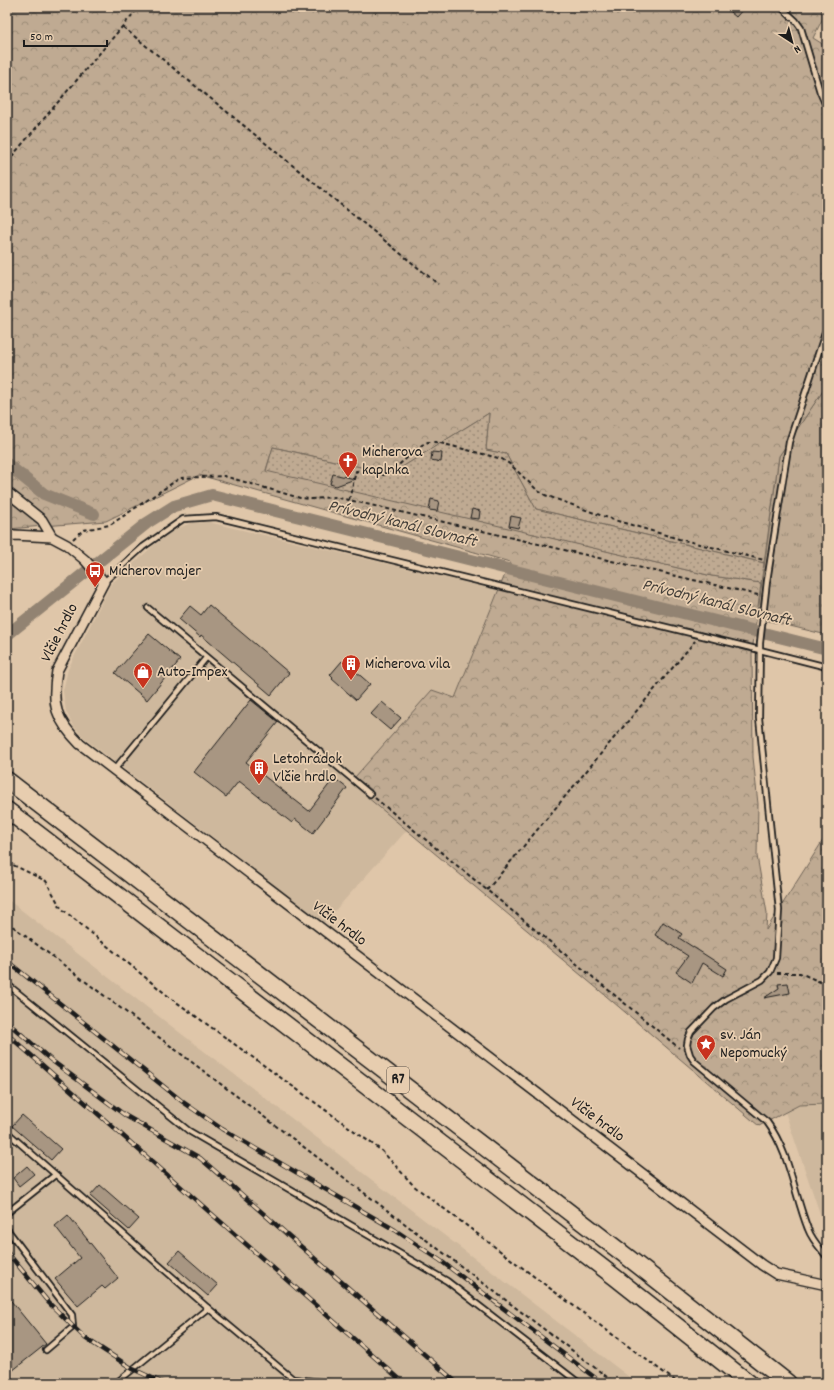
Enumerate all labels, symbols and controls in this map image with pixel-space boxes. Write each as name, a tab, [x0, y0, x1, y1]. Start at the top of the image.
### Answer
scale bar	[24, 22, 107, 48]
north arrow	[772, 22, 812, 62]
text: 50 m	[30, 29, 53, 46]
text: N	[789, 40, 804, 57]
place label: Micherova kaplnka	[362, 441, 423, 482]
church icon: Micherova kaplnka	[337, 450, 359, 478]
water label: Prívodný kanál Slovnaft	[325, 495, 480, 555]
bus stop icon: Micherov majer	[84, 560, 106, 588]
place label: Micherov majer	[109, 560, 201, 583]
water label: Prívodný kanál Slovnaft	[639, 574, 794, 634]
street label: Vlčie hrdlo	[35, 600, 85, 666]
building icon: Micherova vila	[340, 653, 362, 681]
place label: Micherova vila	[365, 653, 450, 676]
shop icon: Auto-Impex	[132, 661, 154, 689]
place label: Auto-Impex	[157, 661, 227, 684]
place label: Letohrádok Vlčie hrdlo	[273, 748, 342, 789]
building icon: Letohrádok Vlčie hrdlo	[248, 757, 270, 785]
street label: Vlčie hrdlo	[307, 896, 371, 952]
place label: sv. Ján Nepomucký	[720, 1024, 787, 1065]
place icon: sv. Ján Nepomucký	[695, 1033, 717, 1061]
road number: R7	[387, 1067, 409, 1093]
street label: Vlčie hrdlo	[565, 1092, 629, 1148]

